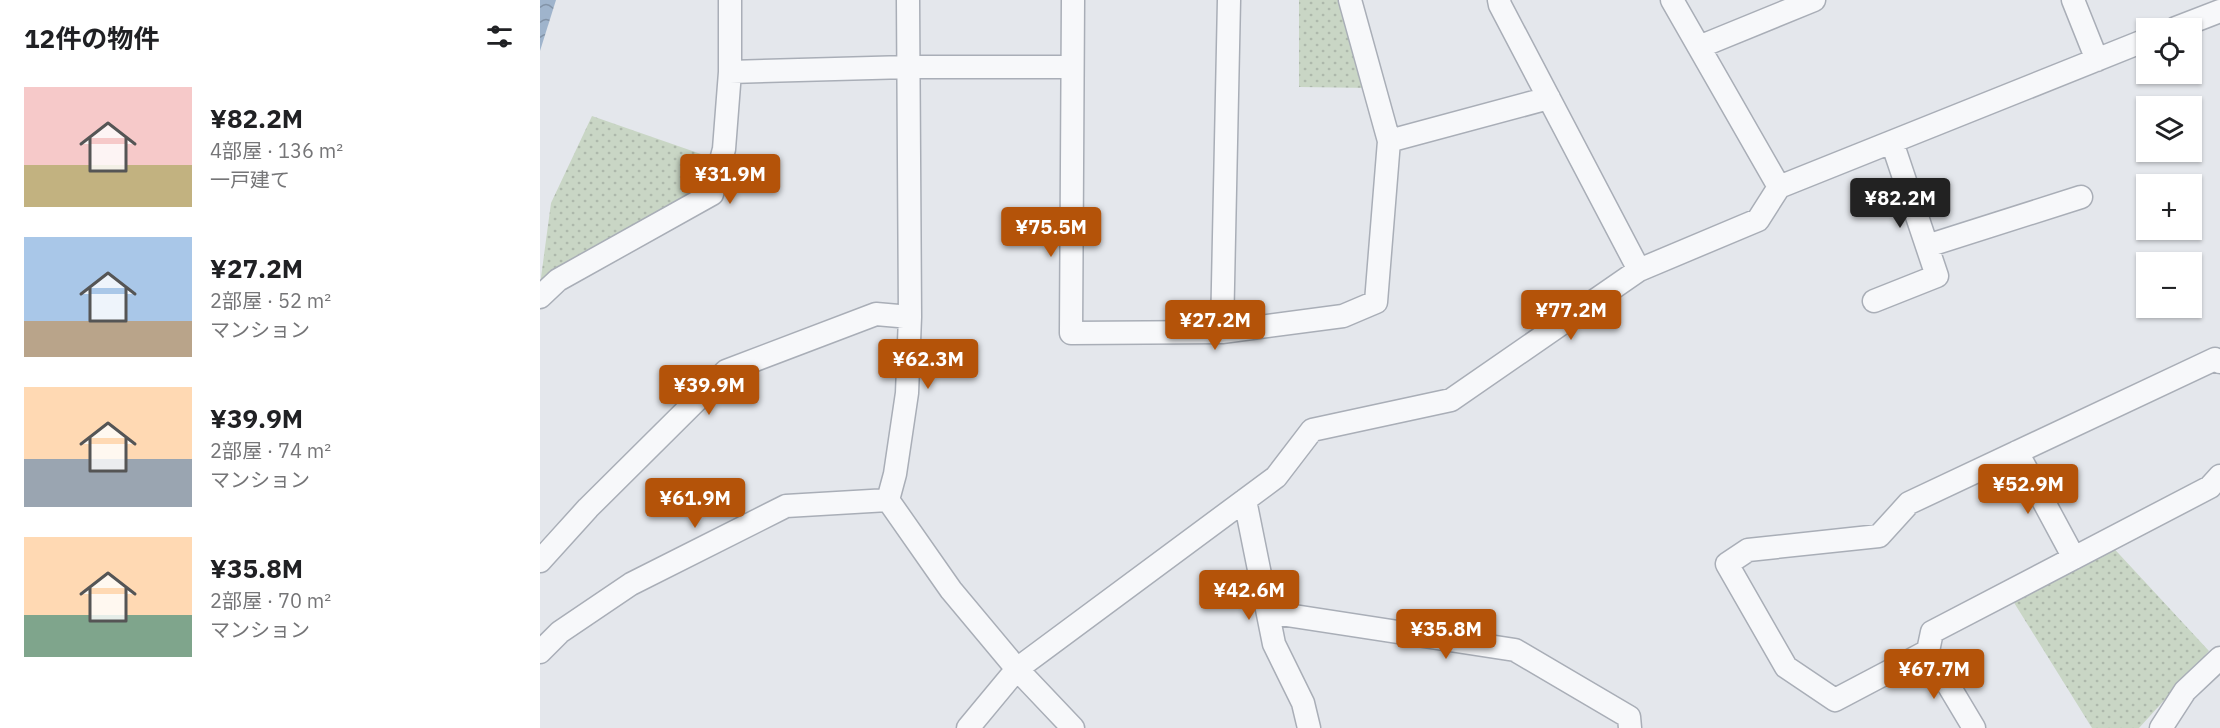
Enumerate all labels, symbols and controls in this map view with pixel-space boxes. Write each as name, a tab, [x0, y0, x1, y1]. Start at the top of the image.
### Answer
map controls	[2136, 18, 2202, 318]
button: locate	[2136, 18, 2202, 84]
icon: filters	[483, 20, 516, 53]
text: 12件の物件	[24, 21, 159, 55]
button: layers	[2136, 96, 2202, 162]
text: ¥82.2M	[210, 101, 303, 135]
icon: home	[72, 111, 144, 183]
text: 4部屋 · 136 m²	[210, 137, 343, 164]
pin: ¥31.9M	[681, 154, 779, 205]
text: ¥31.9M	[694, 160, 766, 187]
text: 一戸建て	[210, 166, 290, 193]
button: +	[2136, 174, 2202, 240]
pin: ¥82.2M	[1851, 178, 1949, 229]
text: ¥82.2M	[1864, 184, 1936, 211]
pin: ¥75.5M	[1002, 207, 1100, 258]
text: ¥75.5M	[1015, 213, 1087, 240]
text: ¥27.2M	[210, 251, 303, 285]
button: −	[2136, 252, 2202, 318]
icon: home	[72, 261, 144, 333]
text: 2部屋 · 52 m²	[210, 287, 331, 314]
pin: ¥77.2M	[1522, 290, 1620, 341]
text: ¥77.2M	[1535, 296, 1607, 323]
pin: ¥27.2M	[1166, 300, 1264, 351]
text: ¥27.2M	[1179, 306, 1251, 333]
text: マンション	[210, 316, 310, 343]
pin: ¥62.3M	[879, 339, 977, 390]
text: ¥62.3M	[892, 345, 964, 372]
pin: ¥39.9M	[660, 365, 758, 416]
text: ¥39.9M	[673, 371, 745, 398]
text: ¥39.9M	[210, 401, 303, 435]
icon: home	[72, 411, 144, 483]
text: 2部屋 · 74 m²	[210, 437, 331, 464]
pin: ¥52.9M	[1979, 464, 2077, 515]
text: マンション	[210, 466, 310, 493]
text: ¥52.9M	[1992, 470, 2064, 497]
pin: ¥61.9M	[646, 478, 744, 529]
text: ¥61.9M	[659, 484, 731, 511]
text: ¥35.8M	[210, 551, 303, 585]
icon: home	[72, 561, 144, 633]
pin: ¥42.6M	[1200, 570, 1298, 621]
text: ¥42.6M	[1213, 576, 1285, 603]
text: 2部屋 · 70 m²	[210, 587, 331, 614]
pin: ¥35.8M	[1397, 609, 1495, 660]
text: ¥35.8M	[1410, 615, 1482, 642]
text: マンション	[210, 616, 310, 643]
pin: ¥67.7M	[1885, 649, 1983, 700]
text: ¥67.7M	[1898, 655, 1970, 682]

